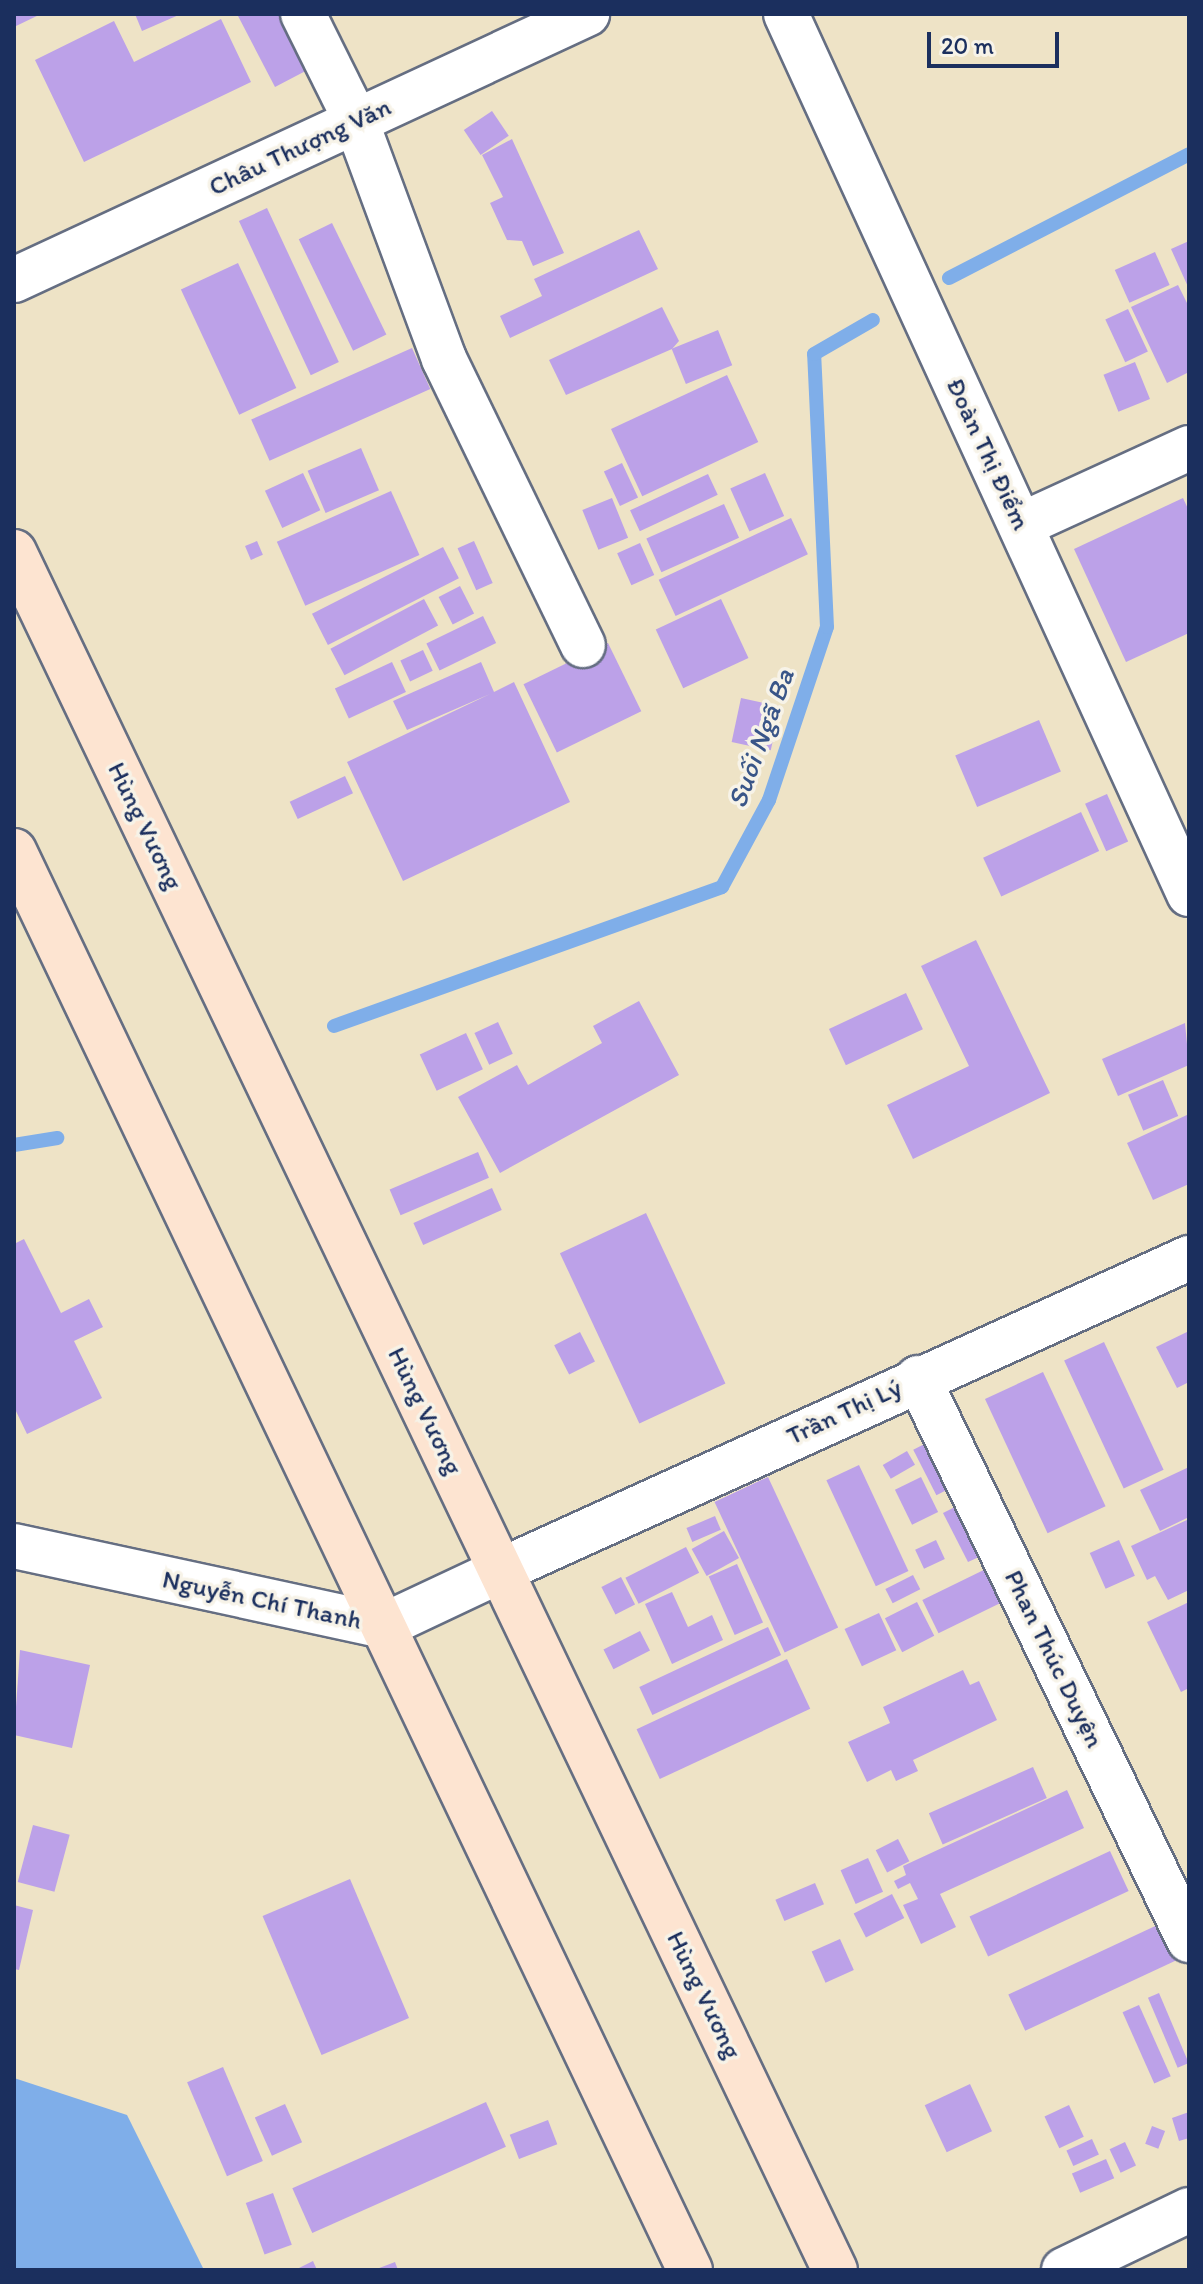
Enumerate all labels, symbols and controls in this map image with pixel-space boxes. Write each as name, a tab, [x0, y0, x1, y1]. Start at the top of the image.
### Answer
scale bar	[931, 16, 1063, 66]
text: 20 m	[941, 31, 994, 60]
street label: Châu Thượng Văn	[204, 91, 396, 203]
street label: Đoàn Thị Điểm	[939, 373, 1037, 535]
water label: Suối Ngã Ba	[719, 664, 801, 812]
street label: Hùng Vương	[101, 757, 189, 895]
street label: Hùng Vương	[381, 1342, 469, 1480]
street label: Trần Thị Lý	[782, 1372, 906, 1452]
street label: Nguyễn Chí Thanh	[159, 1564, 365, 1636]
street label: Phan Thúc Duyện	[998, 1565, 1110, 1753]
street label: Hùng Vương	[660, 1926, 748, 2064]

